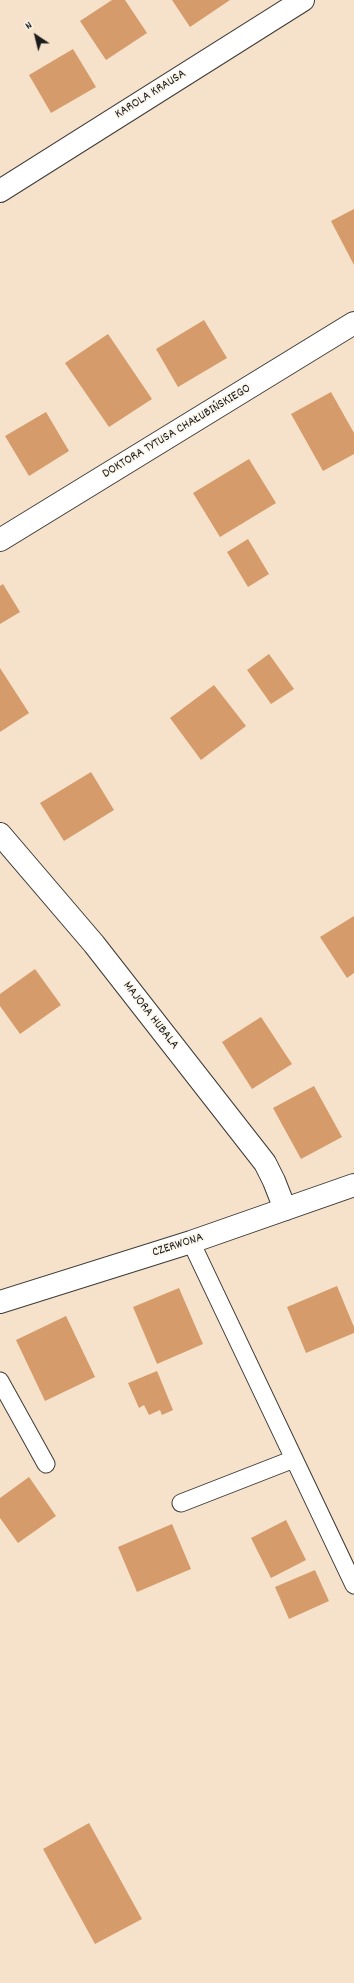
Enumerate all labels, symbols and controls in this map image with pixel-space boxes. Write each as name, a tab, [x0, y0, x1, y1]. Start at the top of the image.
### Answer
north arrow	[16, 16, 56, 56]
text: N	[22, 18, 36, 34]
street label: KAROLA KRAUSA	[113, 67, 189, 123]
street label: DOKTORA TYTUSA CHAŁUBIŃSKIEGO	[100, 381, 254, 483]
street label: MAJORA HUBALA	[119, 979, 181, 1053]
street label: CZERWONA	[150, 1230, 206, 1262]

